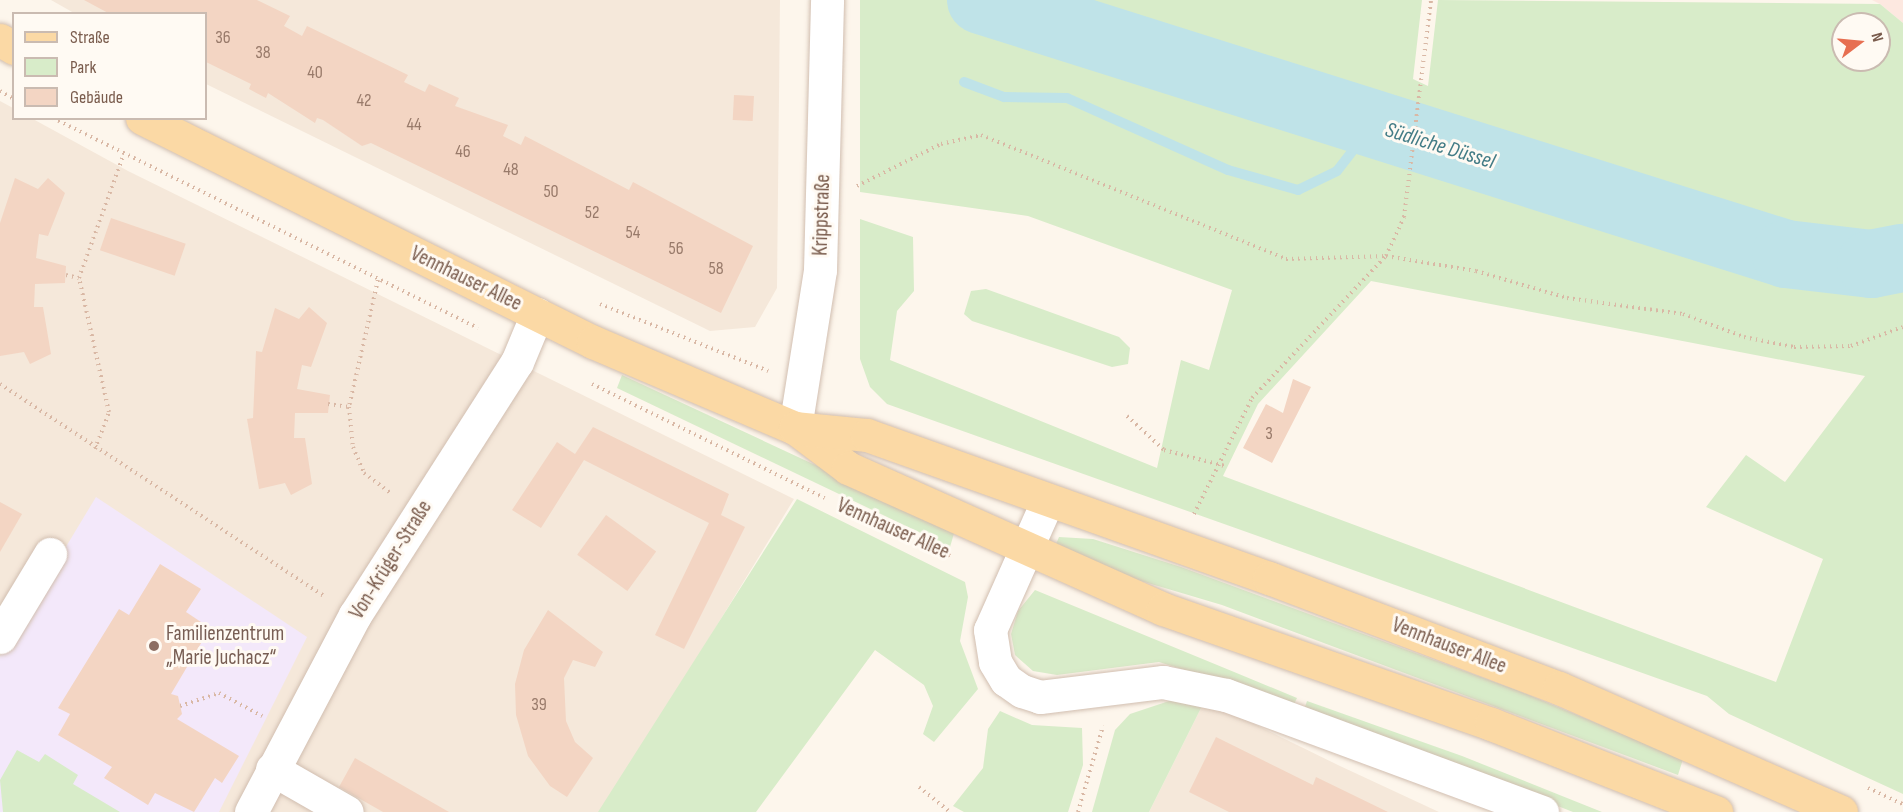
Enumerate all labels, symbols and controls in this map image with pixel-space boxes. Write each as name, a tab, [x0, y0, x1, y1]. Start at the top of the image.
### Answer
legend	[12, 12, 207, 120]
north arrow	[1831, 12, 1891, 72]
text: Straße	[70, 27, 110, 48]
house number: 36	[215, 27, 231, 49]
text: N	[1867, 31, 1887, 44]
house number: 38	[255, 42, 271, 64]
text: Park	[70, 57, 96, 78]
house number: 40	[307, 62, 323, 84]
text: Gebäude	[70, 87, 123, 108]
house number: 42	[356, 90, 372, 112]
house number: 44	[406, 114, 422, 136]
water label: Südliche Düssel	[1382, 117, 1498, 175]
house number: 46	[455, 141, 471, 163]
house number: 48	[503, 159, 519, 181]
street label: Krippstraße	[808, 174, 836, 256]
house number: 50	[543, 181, 559, 203]
house number: 52	[585, 202, 599, 224]
house number: 54	[626, 222, 640, 244]
house number: 56	[668, 238, 684, 260]
street label: Vennhauser Allee	[406, 241, 526, 317]
house number: 58	[708, 258, 724, 280]
house number: 3	[1265, 423, 1273, 445]
street label: Vennhauser Allee	[833, 493, 953, 565]
street label: Von-Krüger-Straße	[345, 496, 437, 624]
street label: Vennhauser Allee	[1388, 613, 1510, 679]
place label: Familienzentrum „Marie Juchacz“	[166, 621, 284, 671]
marker: Familienzentrum „Marie Juchacz“	[147, 639, 161, 653]
house number: 39	[531, 694, 547, 716]

